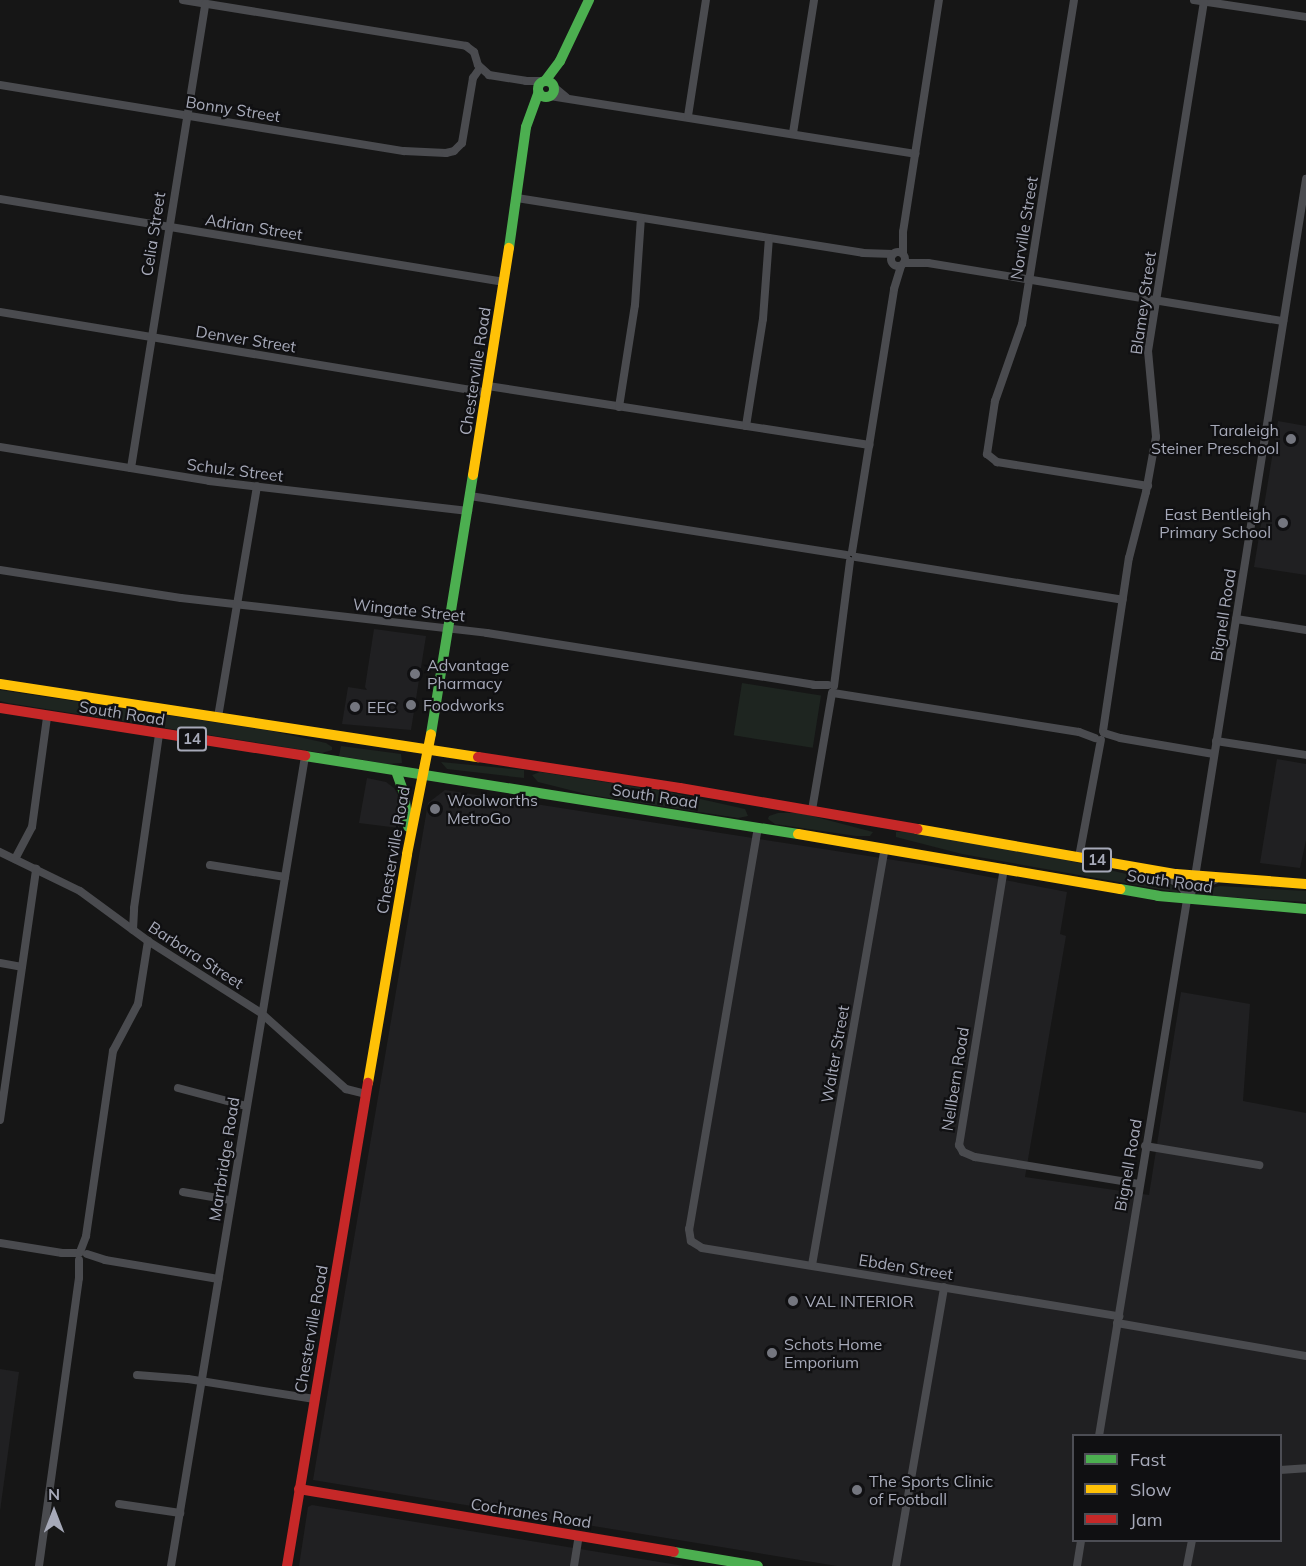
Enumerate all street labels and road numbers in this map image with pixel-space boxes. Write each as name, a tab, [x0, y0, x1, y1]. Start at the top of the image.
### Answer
street label: Bonny Street	[184, 92, 282, 126]
street label: Norville Street	[1006, 175, 1042, 281]
street label: Celia Street	[137, 191, 169, 277]
street label: Adrian Street	[204, 210, 304, 244]
street label: Blamey Street	[1126, 250, 1160, 356]
street label: Chesterville Road	[455, 306, 495, 436]
street label: Denver Street	[194, 322, 298, 356]
street label: Schulz Street	[186, 455, 284, 485]
street label: Bignell Road	[1206, 567, 1240, 663]
street label: Wingate Street	[352, 595, 466, 625]
street label: South Road	[78, 697, 166, 729]
road number: 14	[177, 727, 207, 751]
street label: South Road	[611, 780, 699, 812]
street label: Chesterville Road	[372, 785, 414, 915]
road number: 14	[1082, 848, 1112, 872]
street label: South Road	[1126, 865, 1214, 897]
street label: Barbara Street	[145, 917, 247, 993]
street label: Walter Street	[817, 1004, 853, 1104]
street label: Nellbern Road	[937, 1026, 973, 1132]
street label: Marrbridge Road	[205, 1096, 243, 1222]
street label: Bignell Road	[1110, 1117, 1146, 1213]
street label: Ebden Street	[858, 1250, 954, 1284]
street label: Chesterville Road	[290, 1264, 332, 1394]
street label: Cochranes Road	[469, 1494, 593, 1532]

